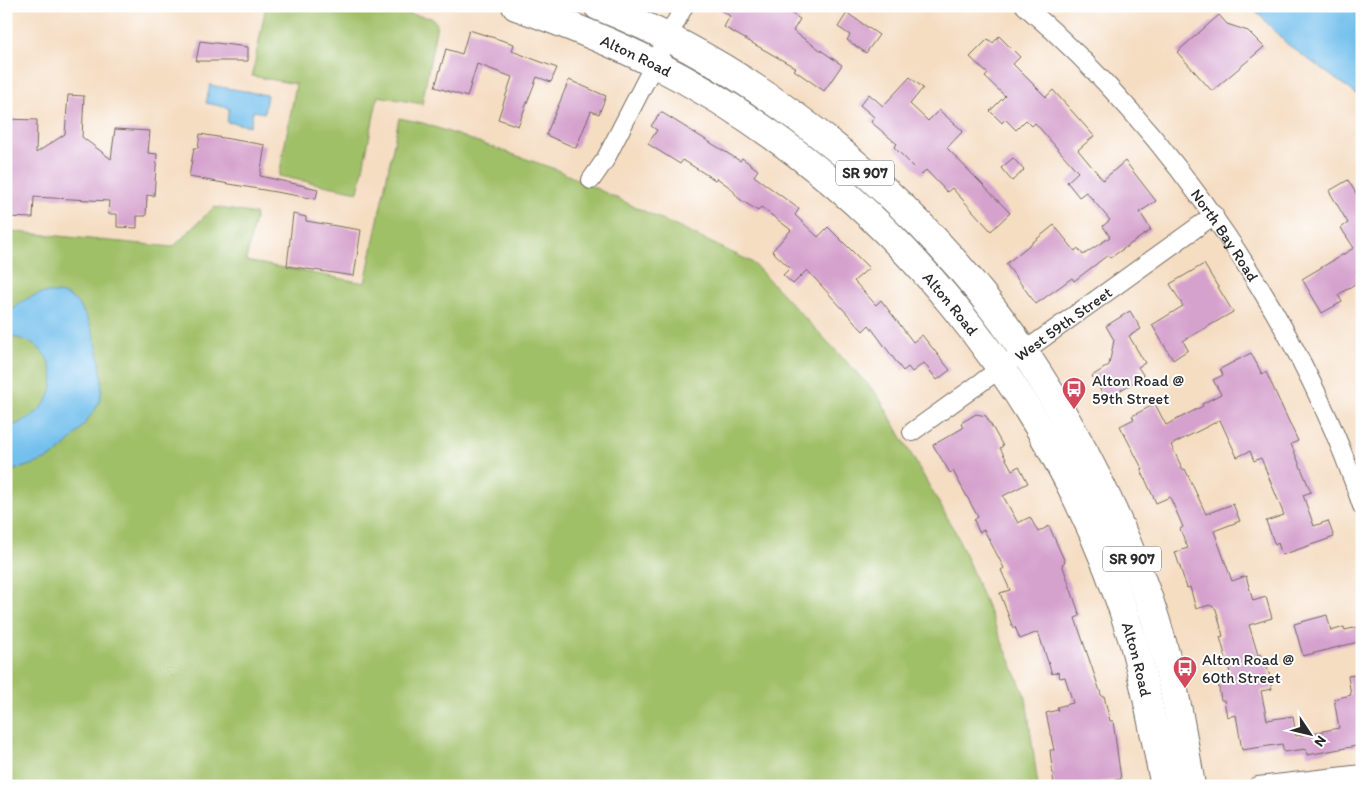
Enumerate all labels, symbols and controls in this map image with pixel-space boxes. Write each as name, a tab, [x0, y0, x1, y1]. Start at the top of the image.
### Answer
street label: Alton Road	[598, 30, 675, 81]
road number: SR 907	[836, 160, 894, 186]
street label: North Bay Road	[1187, 185, 1263, 285]
street label: Alton Road	[919, 268, 983, 339]
street label: West 59th Street	[1011, 282, 1115, 365]
place label: Alton Road @ 59th Street	[1092, 371, 1184, 408]
bus stop icon: Alton Road @ 59th Street	[1061, 376, 1087, 410]
road number: SR 907	[1103, 546, 1161, 572]
street label: Alton Road	[1118, 619, 1156, 699]
place label: Alton Road @ 60th Street	[1202, 650, 1294, 687]
bus stop icon: Alton Road @ 60th Street	[1172, 655, 1198, 689]
north arrow	[1286, 710, 1336, 760]
text: N	[1311, 732, 1330, 750]

